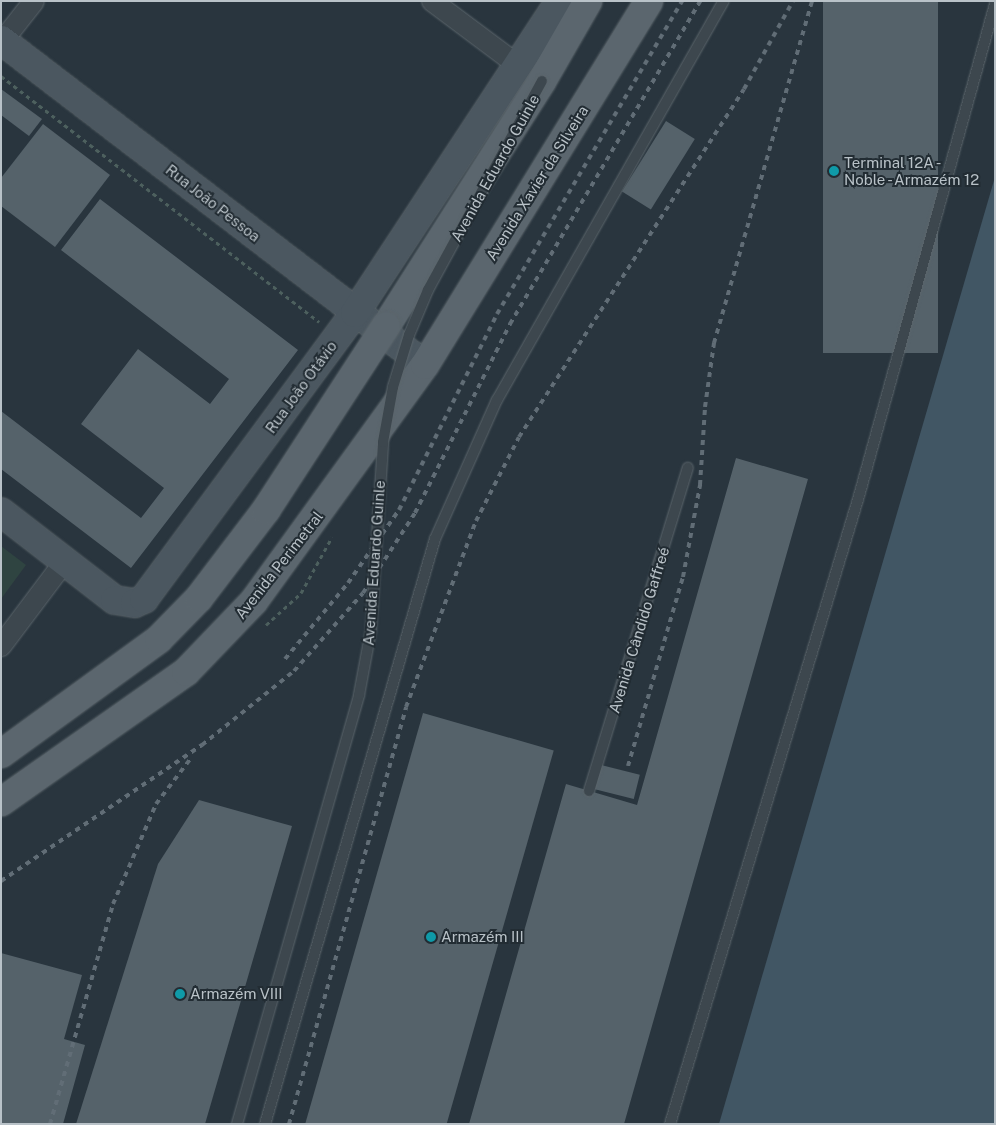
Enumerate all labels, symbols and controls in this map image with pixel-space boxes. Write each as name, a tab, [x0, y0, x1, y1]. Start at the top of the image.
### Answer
street label: Avenida Eduardo Guinle	[447, 91, 543, 245]
street label: Avenida Xavier da Silveira	[482, 102, 592, 264]
place label: Terminal 12A - Noble - Armazém 12	[844, 153, 983, 188]
street label: Rua João Pessoa	[162, 161, 264, 245]
marker: Terminal 12A - Noble - Armazém 12	[828, 165, 840, 177]
street label: Rua João Otávio	[261, 337, 341, 437]
street label: Avenida Eduardo Guinle	[359, 480, 389, 646]
street label: Avenida Perimetral	[231, 507, 327, 623]
street label: Avenida Cândido Gaffreé	[605, 545, 673, 715]
place label: Armazém III	[441, 928, 524, 946]
marker: Armazém III	[425, 931, 437, 943]
place label: Armazém VIII	[190, 985, 283, 1003]
marker: Armazém VIII	[174, 988, 186, 1000]

